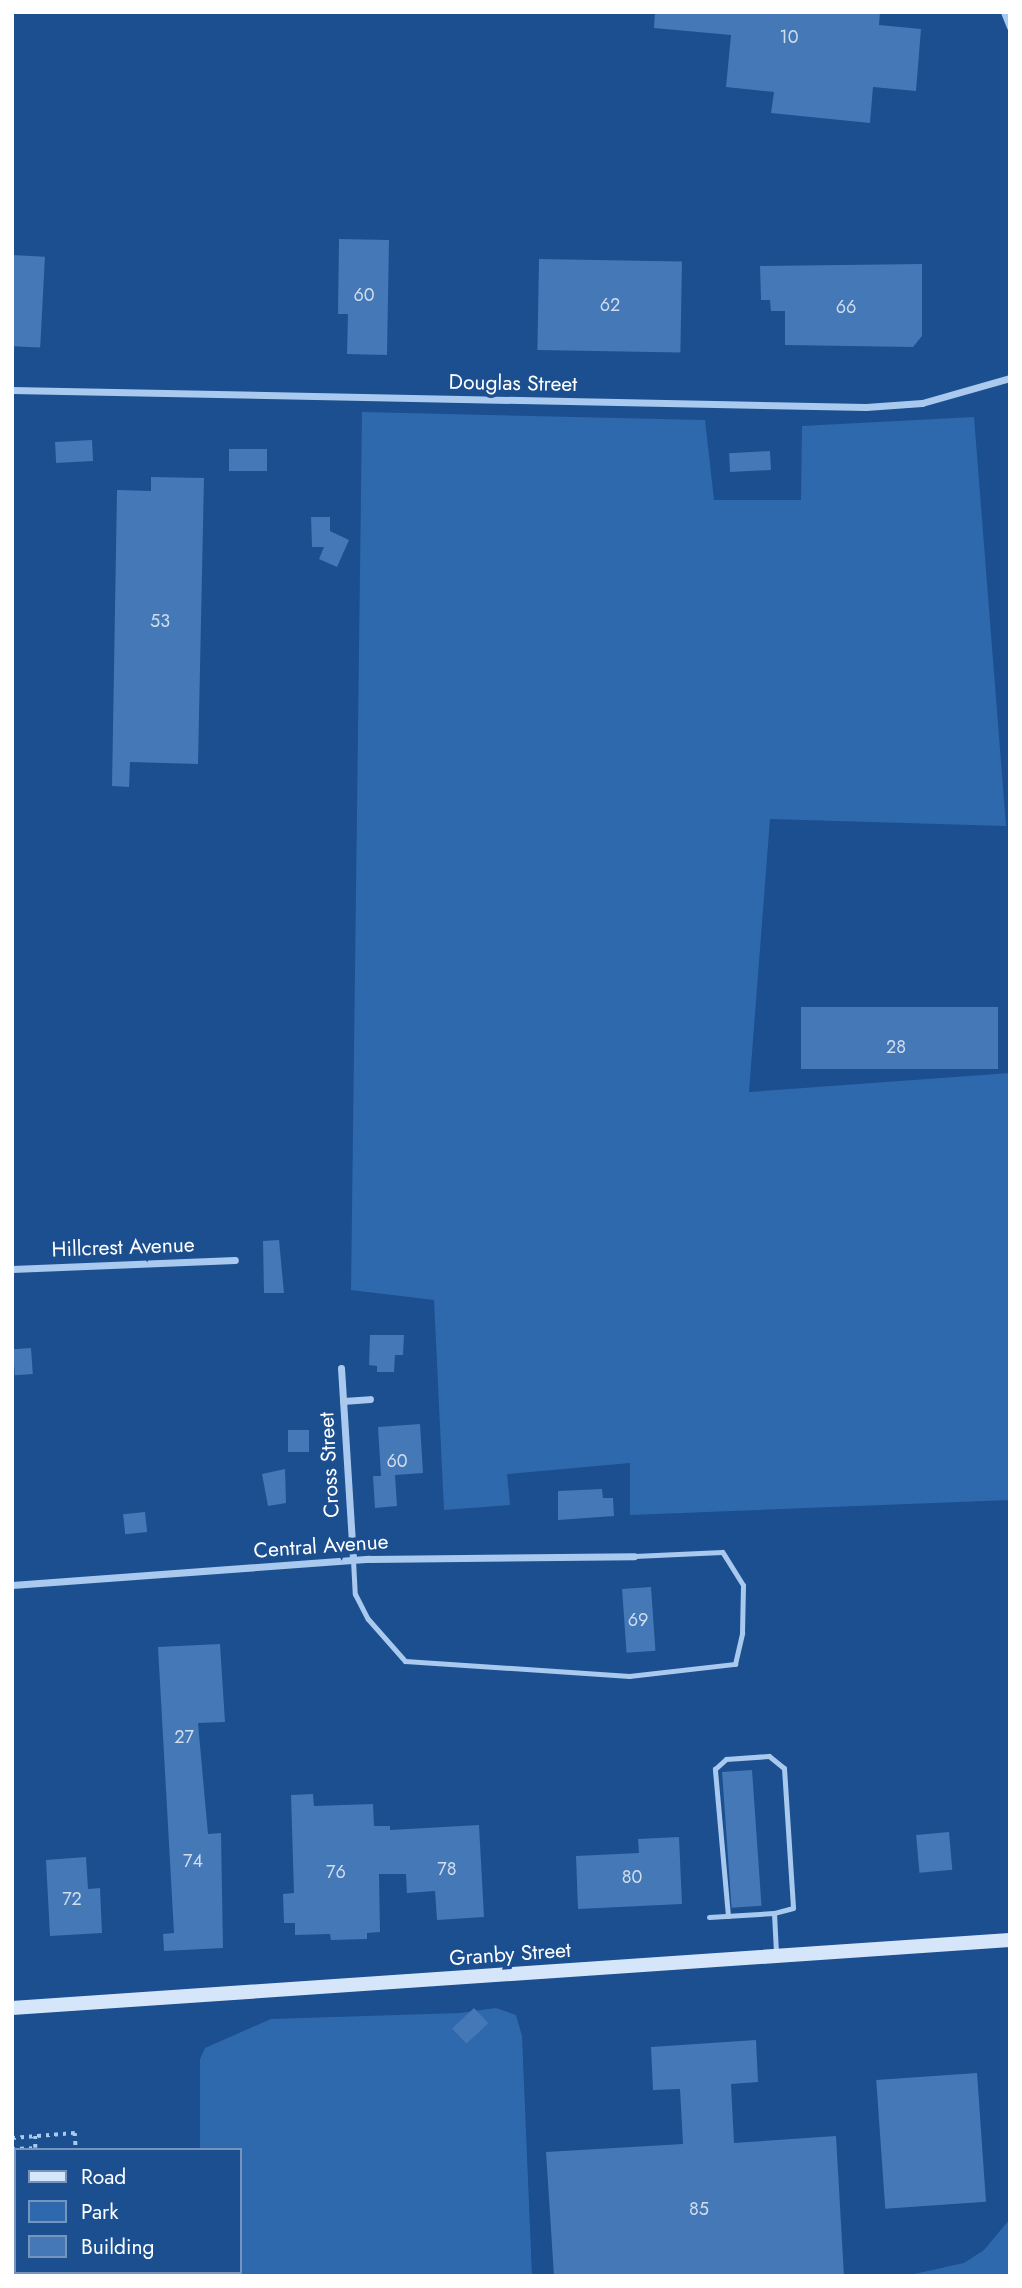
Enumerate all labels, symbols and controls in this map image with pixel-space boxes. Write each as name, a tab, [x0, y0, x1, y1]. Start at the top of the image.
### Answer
house number: 10	[780, 26, 798, 48]
house number: 60	[353, 284, 375, 306]
house number: 62	[600, 294, 620, 316]
house number: 66	[836, 296, 856, 318]
street label: Douglas Street	[449, 369, 577, 397]
house number: 53	[150, 610, 170, 632]
house number: 28	[886, 1036, 906, 1058]
street label: Hillcrest Avenue	[51, 1232, 195, 1262]
street label: Cross Street	[314, 1411, 344, 1519]
house number: 60	[386, 1450, 408, 1472]
street label: Central Avenue	[253, 1529, 389, 1563]
house number: 69	[628, 1609, 648, 1631]
house number: 27	[174, 1726, 194, 1748]
house number: 74	[183, 1850, 203, 1872]
house number: 78	[437, 1858, 457, 1880]
house number: 76	[326, 1861, 346, 1883]
house number: 80	[622, 1866, 642, 1888]
house number: 72	[62, 1888, 82, 1910]
street label: Granby Street	[448, 1937, 572, 1971]
legend	[14, 2148, 242, 2274]
text: Road	[81, 2162, 126, 2192]
text: Park	[81, 2197, 118, 2227]
house number: 85	[689, 2198, 709, 2220]
text: Building	[81, 2232, 154, 2262]

